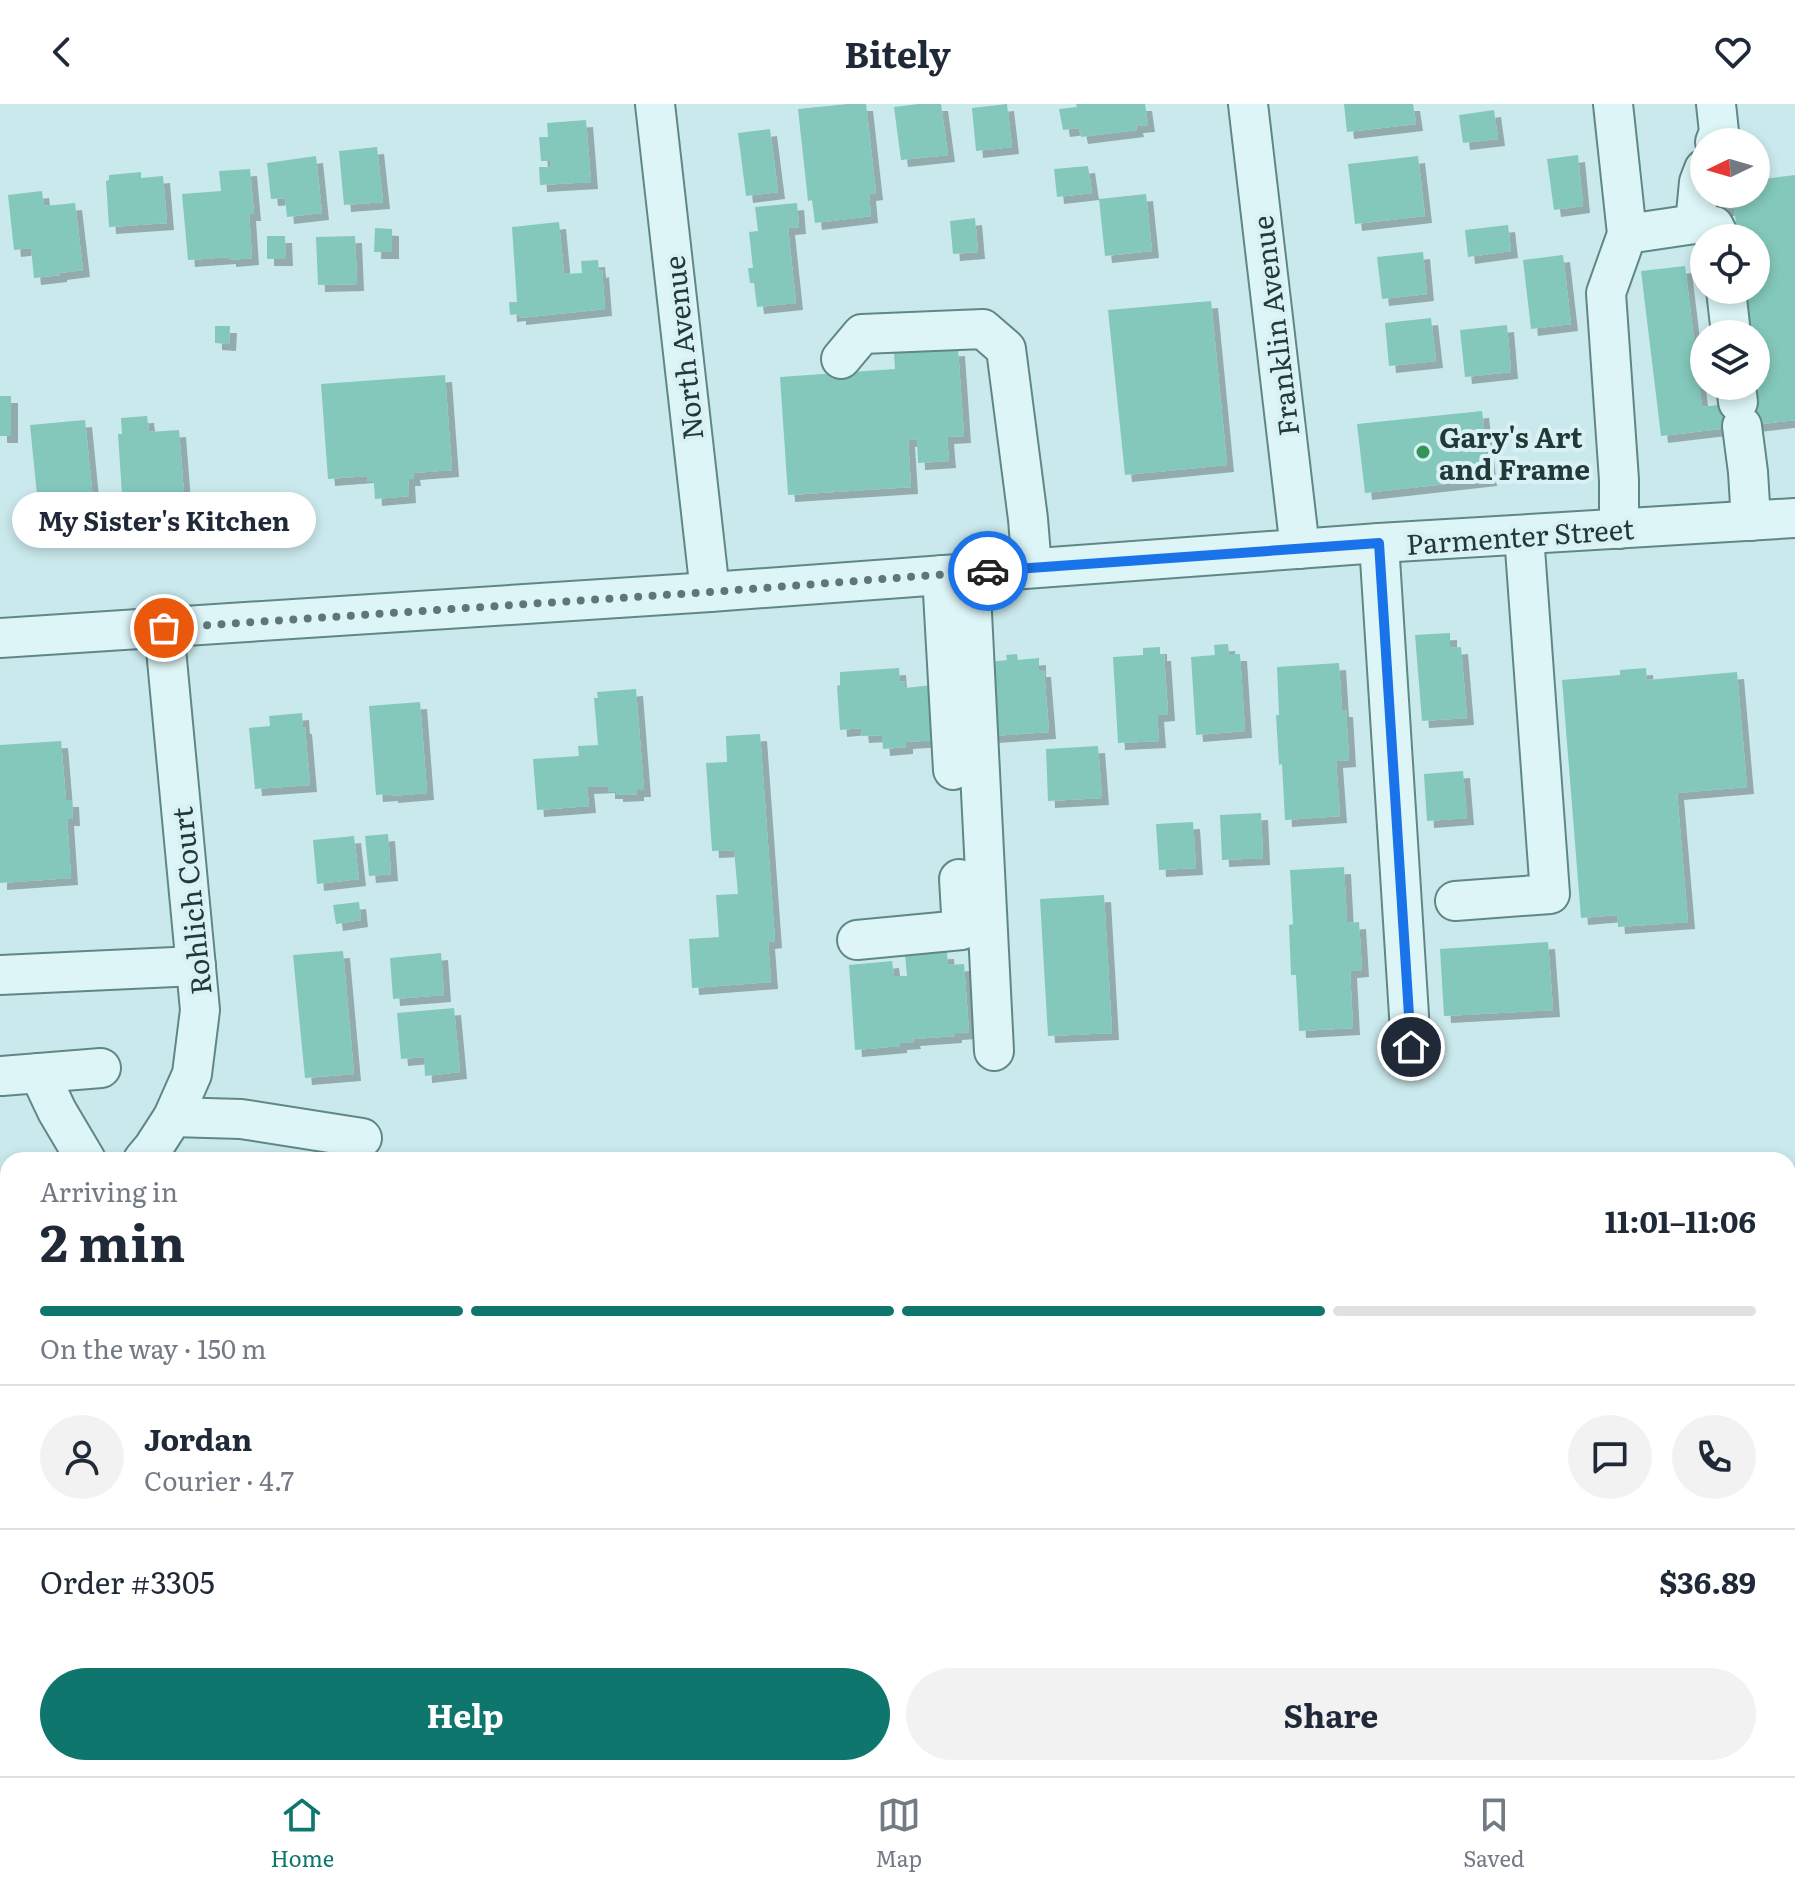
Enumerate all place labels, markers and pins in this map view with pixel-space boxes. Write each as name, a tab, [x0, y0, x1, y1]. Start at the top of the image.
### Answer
place label: Gary's Art and Frame	[1439, 415, 1590, 489]
marker: Gary's Art and Frame	[1414, 443, 1432, 461]
callout: My Sister's Kitchen	[12, 492, 316, 548]
pin	[130, 594, 198, 662]
pin	[1377, 1013, 1445, 1081]

